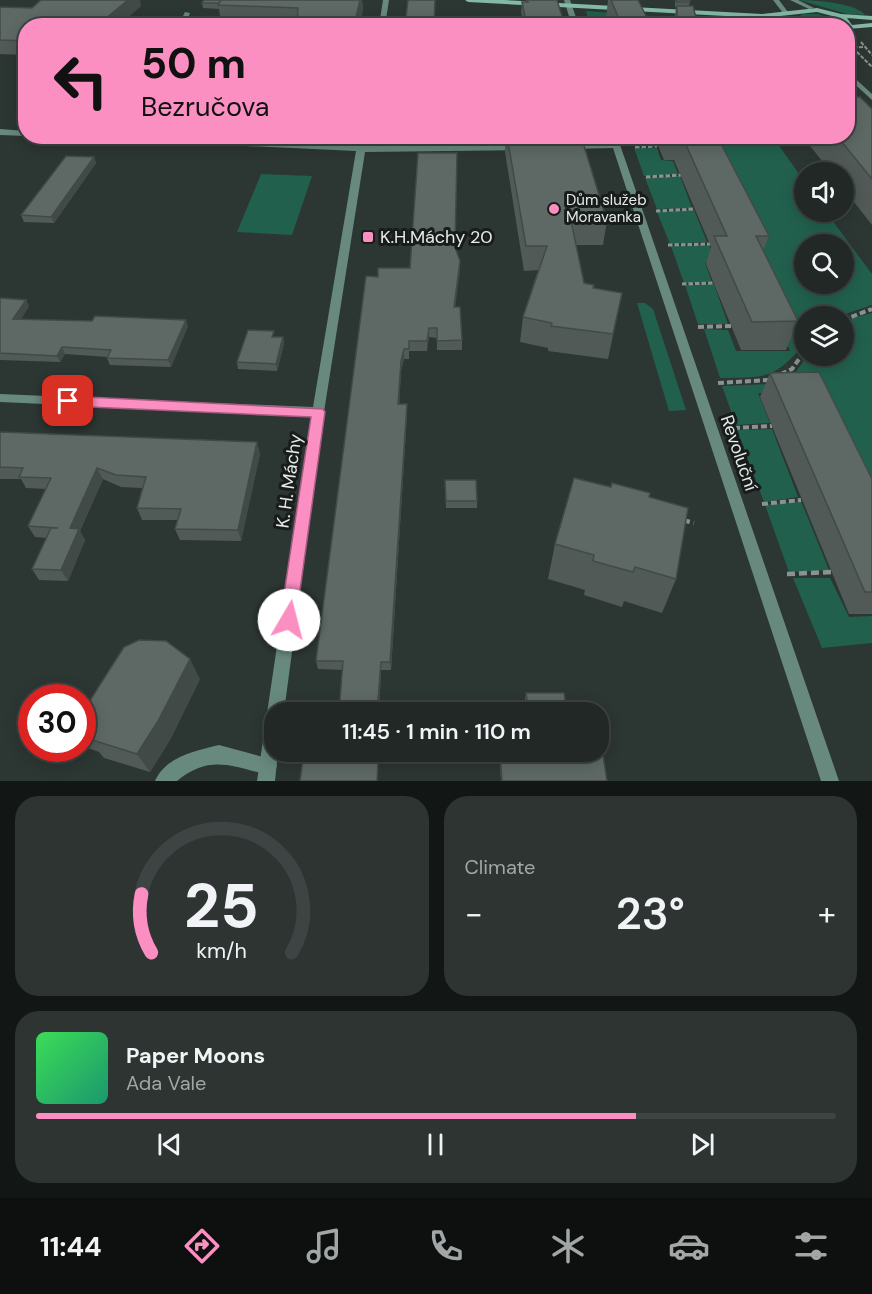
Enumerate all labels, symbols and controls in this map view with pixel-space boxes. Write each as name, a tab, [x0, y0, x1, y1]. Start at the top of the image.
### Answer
text: 50 m	[141, 36, 246, 91]
icon: left	[42, 42, 120, 120]
text: Bezručova	[141, 89, 269, 124]
map controls	[794, 162, 854, 366]
button: sound	[794, 162, 854, 222]
place label: Dům služeb Moravanka	[566, 190, 647, 227]
marker: Dům služeb Moravanka	[547, 202, 561, 216]
place label: K.H.Máchy 20	[380, 225, 493, 249]
marker: K.H.Máchy 20	[361, 230, 375, 244]
button: search	[794, 234, 854, 294]
button: layers	[794, 306, 854, 366]
pin	[42, 375, 93, 426]
icon: arrive	[51, 384, 84, 417]
street label: Revoluční	[715, 412, 763, 494]
street label: K. H. Máchy	[271, 432, 307, 530]
position arrow	[257, 588, 321, 652]
speed limit sign: 30	[18, 684, 96, 762]
text: 11:45 · 1 min · 110 m	[342, 717, 531, 746]
text: Climate	[465, 854, 535, 880]
text: 25	[184, 865, 259, 946]
text: 23°	[616, 884, 685, 943]
text: −	[465, 892, 483, 935]
text: +	[818, 892, 836, 935]
text: km/h	[196, 937, 247, 965]
text: Paper Moons	[126, 1041, 265, 1070]
text: Ada Vale	[126, 1070, 206, 1096]
icon: previous	[153, 1128, 186, 1161]
icon: pause	[419, 1128, 452, 1161]
icon: next	[686, 1128, 719, 1161]
icon: directions	[181, 1225, 223, 1267]
icon: music	[303, 1225, 345, 1267]
icon: phone	[425, 1225, 467, 1267]
icon: climate	[547, 1225, 589, 1267]
icon: car	[668, 1225, 710, 1267]
icon: filters	[790, 1225, 832, 1267]
text: 11:44	[40, 1229, 102, 1264]

